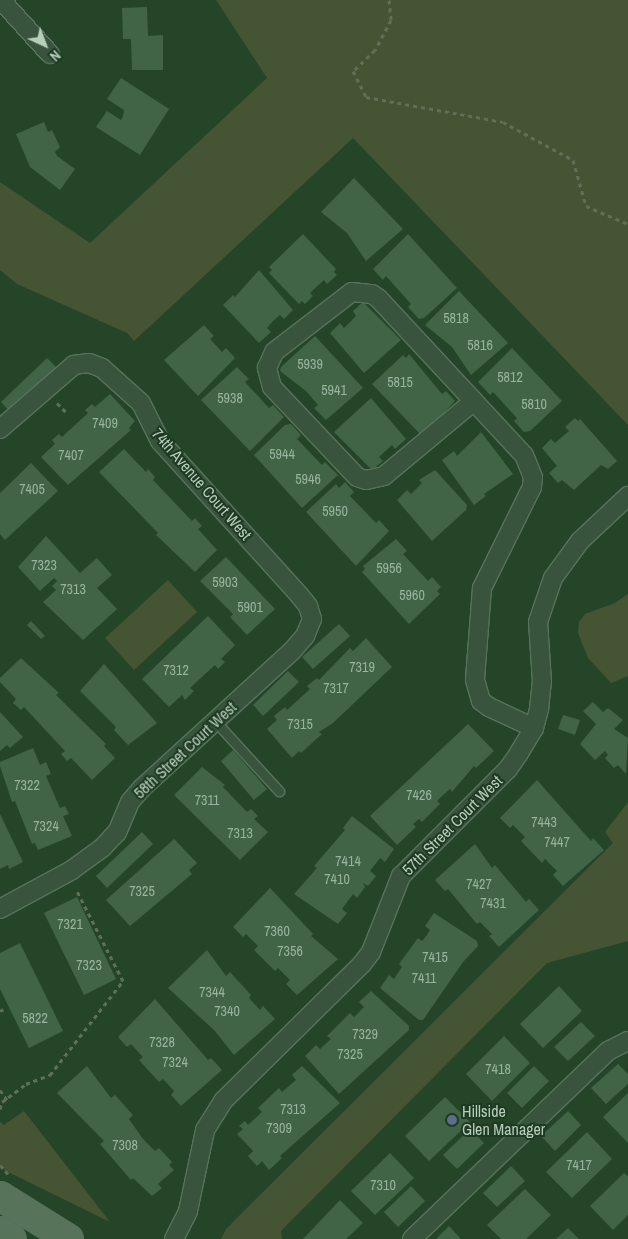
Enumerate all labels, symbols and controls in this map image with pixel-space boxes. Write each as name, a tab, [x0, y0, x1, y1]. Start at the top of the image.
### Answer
north arrow	[20, 20, 70, 70]
text: N	[46, 47, 64, 65]
house number: 5818	[443, 310, 469, 326]
house number: 5816	[467, 337, 493, 353]
house number: 5939	[297, 356, 323, 372]
house number: 5812	[497, 369, 523, 385]
house number: 5815	[387, 374, 413, 390]
house number: 5941	[321, 382, 347, 398]
house number: 5938	[217, 390, 243, 406]
house number: 5810	[521, 396, 547, 412]
house number: 7409	[92, 415, 118, 431]
street label: 74th Avenue Court West	[148, 424, 256, 544]
house number: 5944	[269, 446, 295, 462]
house number: 7407	[58, 447, 84, 463]
house number: 5946	[295, 471, 321, 487]
house number: 7405	[19, 481, 45, 497]
house number: 5950	[322, 503, 348, 519]
house number: 7323	[31, 557, 57, 573]
house number: 5956	[376, 560, 402, 576]
house number: 5903	[212, 574, 238, 590]
house number: 7313	[60, 581, 86, 597]
house number: 5960	[399, 587, 425, 603]
house number: 5901	[237, 599, 263, 615]
house number: 7319	[349, 659, 375, 675]
house number: 7312	[163, 662, 189, 678]
house number: 7317	[323, 680, 349, 696]
street label: 58th Street Court West	[130, 698, 240, 802]
house number: 7315	[287, 716, 313, 732]
street label: 57th Street Court West	[398, 771, 506, 879]
house number: 7322	[14, 777, 40, 793]
house number: 7426	[406, 787, 432, 803]
house number: 7311	[195, 792, 219, 808]
house number: 7443	[531, 814, 557, 830]
house number: 7324	[33, 818, 59, 834]
house number: 7313	[227, 825, 253, 841]
house number: 7447	[544, 834, 570, 850]
house number: 7414	[335, 853, 361, 869]
house number: 7410	[324, 871, 350, 887]
house number: 7427	[466, 876, 492, 892]
house number: 7325	[129, 883, 155, 899]
house number: 7431	[480, 895, 506, 911]
house number: 7321	[57, 916, 83, 932]
house number: 7360	[264, 923, 290, 939]
house number: 7356	[277, 943, 303, 959]
house number: 7415	[422, 949, 448, 965]
house number: 7323	[76, 957, 102, 973]
house number: 7411	[412, 970, 436, 986]
house number: 7344	[199, 984, 225, 1000]
house number: 7340	[214, 1003, 240, 1019]
house number: 5822	[22, 1010, 48, 1026]
house number: 7329	[352, 1026, 378, 1042]
house number: 7328	[149, 1034, 175, 1050]
house number: 7325	[337, 1046, 363, 1062]
house number: 7324	[162, 1054, 188, 1070]
house number: 7418	[485, 1061, 511, 1077]
house number: 7313	[280, 1101, 306, 1117]
place label: Hillside Glen Manager	[462, 1101, 545, 1139]
marker: Hillside Glen Manager	[446, 1114, 458, 1126]
house number: 7309	[266, 1120, 292, 1136]
house number: 7308	[112, 1137, 138, 1153]
house number: 7417	[566, 1157, 592, 1173]
house number: 7310	[370, 1177, 396, 1193]

